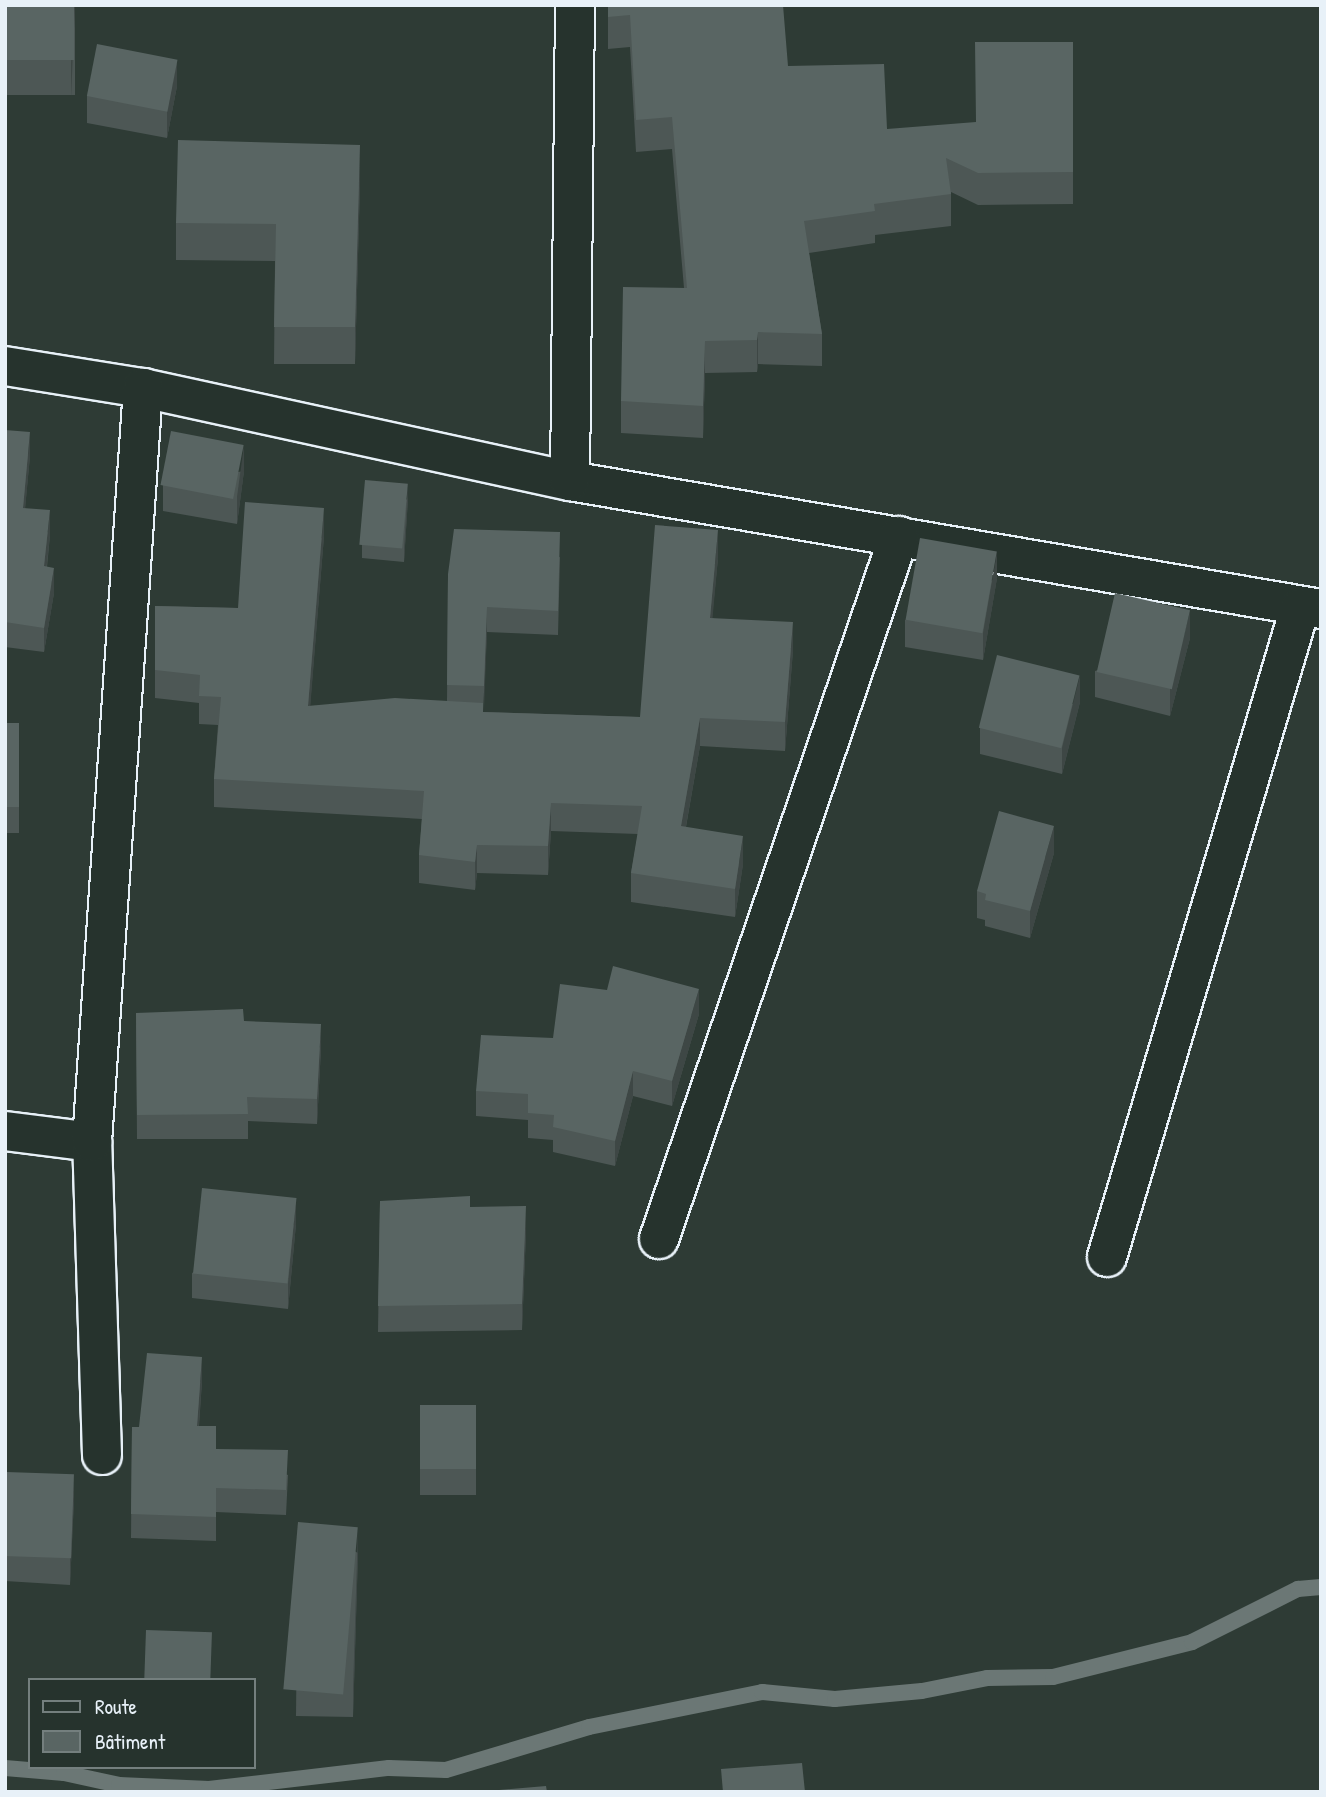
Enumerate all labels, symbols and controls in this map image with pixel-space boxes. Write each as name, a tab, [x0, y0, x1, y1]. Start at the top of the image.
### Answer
legend	[28, 1678, 256, 1769]
text: Route	[95, 1692, 137, 1721]
text: Bâtiment	[95, 1727, 165, 1756]

